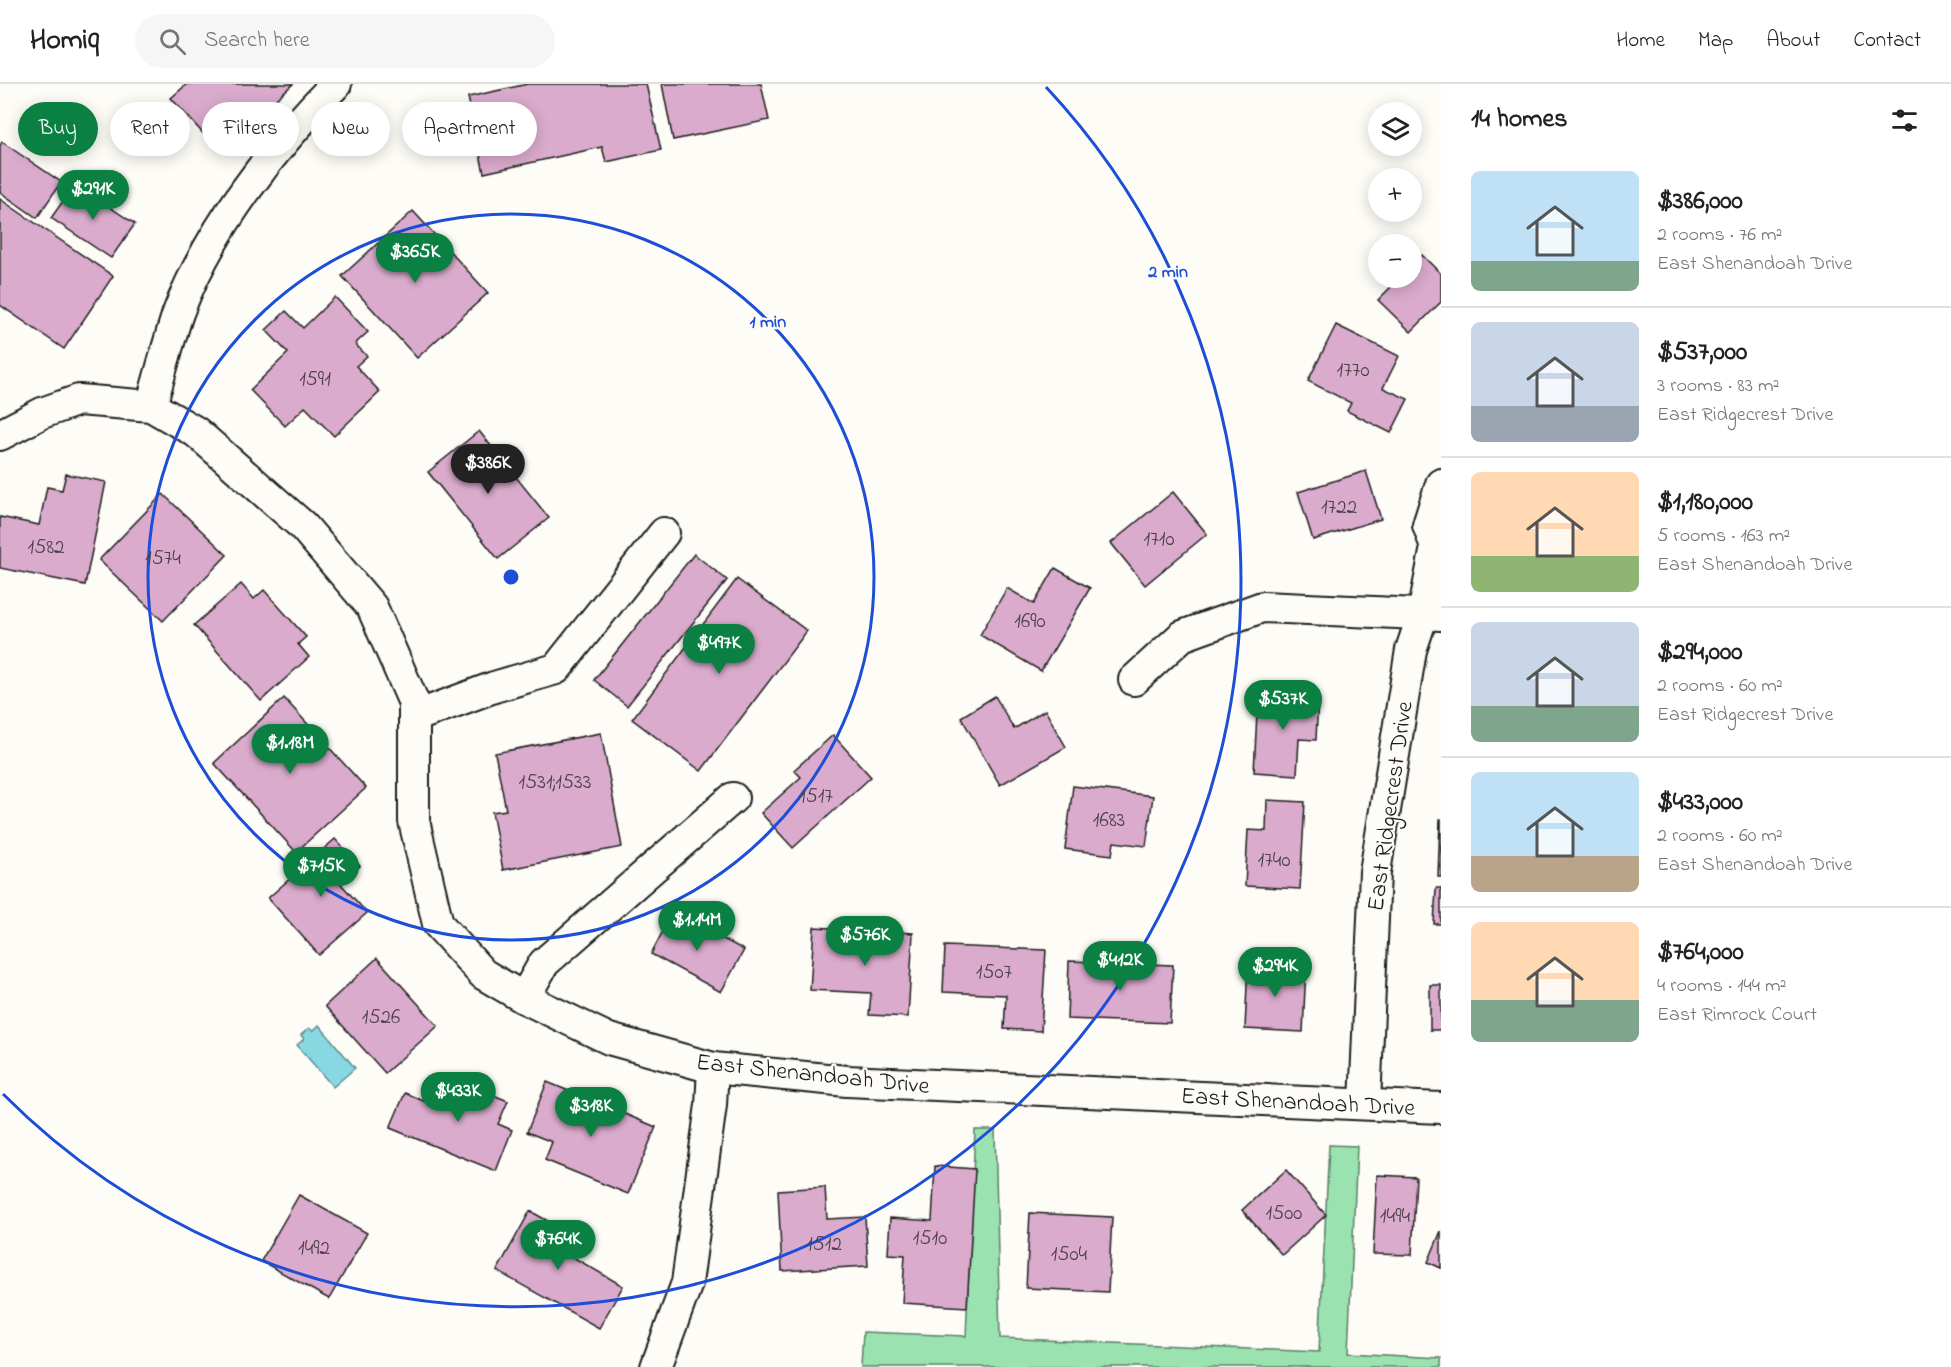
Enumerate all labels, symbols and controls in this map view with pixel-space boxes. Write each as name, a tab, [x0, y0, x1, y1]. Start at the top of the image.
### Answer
search box	[135, 14, 555, 68]
text: Homiq	[30, 21, 99, 62]
icon: search	[156, 25, 189, 58]
text: Search here	[204, 25, 310, 57]
text: Home	[1616, 26, 1665, 56]
text: Map	[1698, 26, 1733, 56]
text: About	[1766, 26, 1820, 56]
text: Contact	[1853, 26, 1921, 56]
text: 14 homes	[1471, 101, 1567, 139]
chip: Buy	[18, 102, 98, 156]
chip: Rent	[110, 102, 190, 156]
chip: Filters	[202, 102, 299, 156]
chip: New	[311, 102, 390, 156]
chip: Apartment	[402, 102, 537, 156]
map controls	[1368, 102, 1422, 288]
button: layers	[1368, 102, 1422, 156]
icon: filters	[1888, 104, 1921, 137]
button: +	[1368, 168, 1422, 222]
pin: $291K	[51, 170, 135, 221]
text: $291K	[71, 175, 115, 204]
text: $386,000	[1657, 183, 1743, 221]
icon: home	[1519, 195, 1591, 267]
text: 2 rooms · 76 m²	[1657, 221, 1782, 250]
pin: $365K	[373, 233, 457, 284]
button: −	[1368, 234, 1422, 288]
text: $365K	[390, 238, 440, 267]
text: East Shenandoah Drive	[1657, 250, 1852, 279]
text: 2 min	[1147, 260, 1188, 286]
text: 1 min	[750, 310, 786, 336]
text: $537,000	[1657, 334, 1747, 372]
icon: home	[1519, 346, 1591, 418]
house number: 1770	[1336, 356, 1370, 386]
house number: 1591	[299, 365, 331, 395]
text: 3 rooms · 83 m²	[1657, 372, 1779, 401]
text: East Ridgecrest Drive	[1657, 401, 1833, 430]
pin: $386K	[446, 444, 530, 495]
text: $386K	[465, 449, 511, 478]
text: $1,180,000	[1657, 484, 1753, 522]
house number: 1722	[1321, 493, 1357, 523]
icon: home	[1519, 496, 1591, 568]
text: 5 rooms · 163 m²	[1657, 522, 1790, 551]
house number: 1710	[1143, 525, 1175, 555]
house number: 1582	[27, 533, 65, 563]
house number: 1574	[145, 544, 181, 574]
text: East Shenandoah Drive	[1657, 551, 1852, 580]
centre of rings	[501, 567, 521, 587]
house number: 1690	[1014, 607, 1046, 637]
pin: $497K	[677, 624, 761, 675]
text: $497K	[697, 629, 741, 658]
text: $294,000	[1657, 634, 1742, 672]
icon: home	[1519, 646, 1591, 718]
text: 2 rooms · 60 m²	[1657, 672, 1783, 701]
pin: $537K	[1241, 680, 1325, 731]
text: $537K	[1258, 685, 1308, 714]
street label: East Ridgecrest Drive	[1359, 699, 1424, 914]
text: East Ridgecrest Drive	[1657, 701, 1833, 730]
pin: $1.18M	[241, 724, 339, 775]
text: $1.18M	[266, 729, 314, 758]
house number: 1531;1533	[519, 768, 591, 798]
house number: 1517	[799, 782, 833, 812]
text: $433,000	[1657, 784, 1743, 822]
icon: home	[1519, 796, 1591, 868]
house number: 1683	[1093, 806, 1125, 836]
text: 2 rooms · 60 m²	[1657, 822, 1783, 851]
house number: 1740	[1257, 846, 1291, 876]
pin: $715K	[279, 847, 363, 898]
text: East Shenandoah Drive	[1657, 851, 1852, 880]
text: $715K	[297, 852, 345, 881]
pin: $1.14M	[648, 901, 746, 952]
text: $1.14M	[672, 906, 722, 935]
pin: $576K	[823, 916, 907, 967]
text: $576K	[840, 921, 890, 950]
text: $764,000	[1657, 934, 1744, 972]
pin: $412K	[1078, 941, 1162, 992]
text: $412K	[1097, 946, 1143, 975]
icon: home	[1519, 946, 1591, 1018]
pin: $294K	[1233, 947, 1317, 998]
text: $294K	[1252, 952, 1298, 981]
house number: 1507	[976, 958, 1013, 988]
text: 4 rooms · 144 m²	[1657, 972, 1787, 1001]
text: East Rimrock Court	[1657, 1001, 1817, 1030]
house number: 1526	[362, 1003, 400, 1033]
street label: East Shenandoah Drive	[694, 1046, 931, 1105]
pin: $433K	[416, 1072, 500, 1123]
text: $433K	[435, 1077, 481, 1106]
street label: East Shenandoah Drive	[1180, 1080, 1416, 1127]
pin: $318K	[549, 1087, 633, 1138]
text: $318K	[569, 1092, 613, 1121]
house number: 1500	[1266, 1199, 1302, 1229]
house number: 1494	[1380, 1202, 1410, 1232]
pin: $764K	[516, 1220, 600, 1271]
house number: 1510	[913, 1224, 947, 1254]
text: $764K	[534, 1225, 582, 1254]
house number: 1512	[806, 1230, 842, 1260]
house number: 1492	[298, 1234, 330, 1264]
house number: 1504	[1051, 1240, 1088, 1270]

